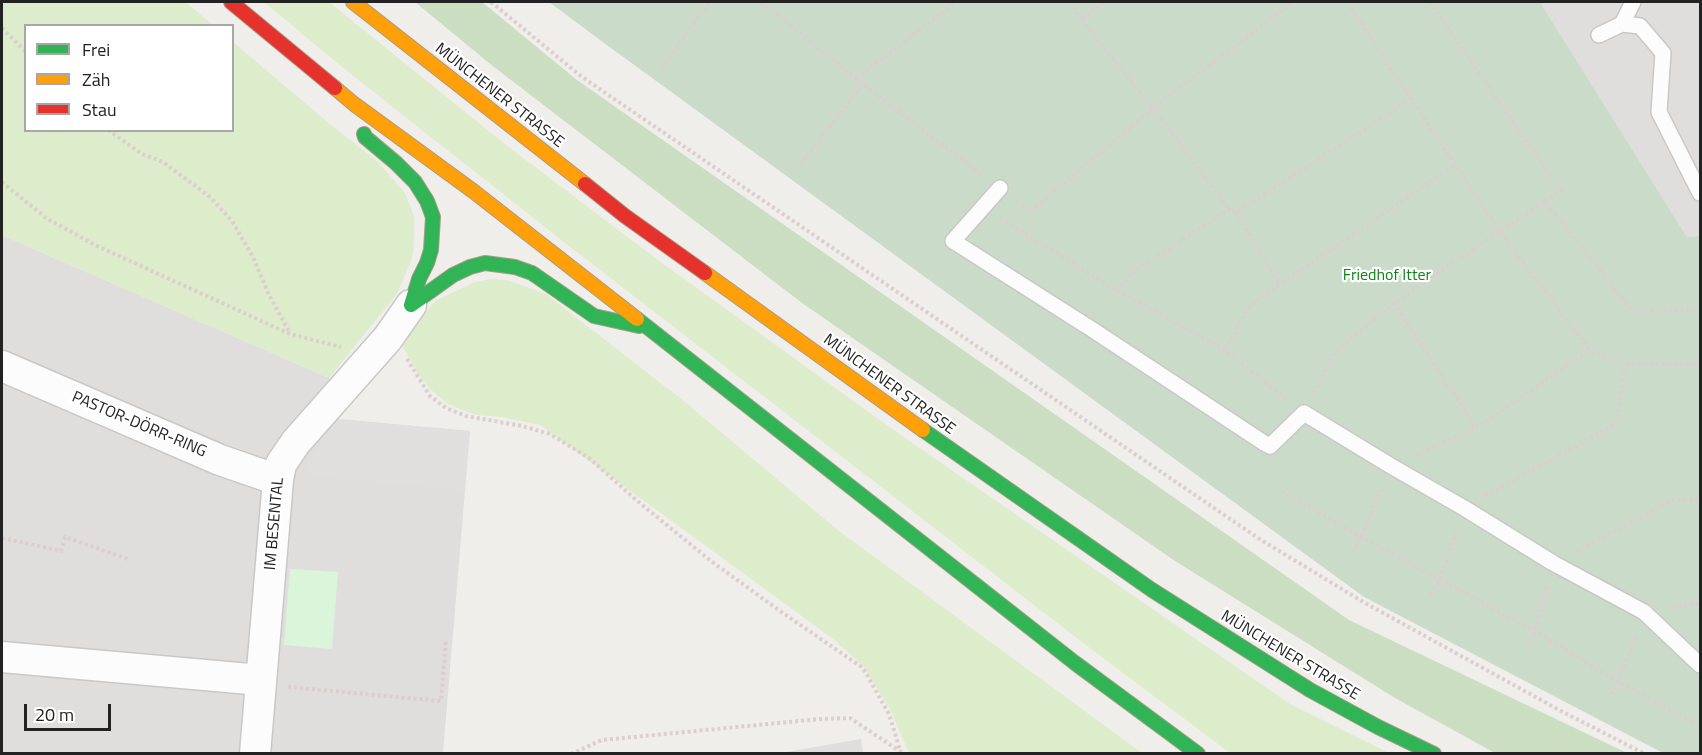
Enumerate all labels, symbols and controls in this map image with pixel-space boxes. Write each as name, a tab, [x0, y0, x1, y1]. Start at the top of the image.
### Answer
legend	[24, 24, 234, 132]
text: Frei	[82, 36, 110, 63]
street label: MÜNCHENER STRASSE	[431, 40, 567, 152]
text: Zäh	[82, 66, 110, 93]
text: Stau	[82, 96, 117, 123]
park label: Friedhof Itter	[1343, 266, 1431, 286]
street label: MÜNCHENER STRASSE	[819, 331, 959, 439]
street label: PASTOR-DÖRR-RING	[69, 388, 209, 462]
street label: IM BESENTAL	[261, 477, 289, 571]
street label: MÜNCHENER STRASSE	[1217, 607, 1363, 705]
scale bar	[27, 692, 114, 730]
text: 20 m	[35, 701, 74, 728]

